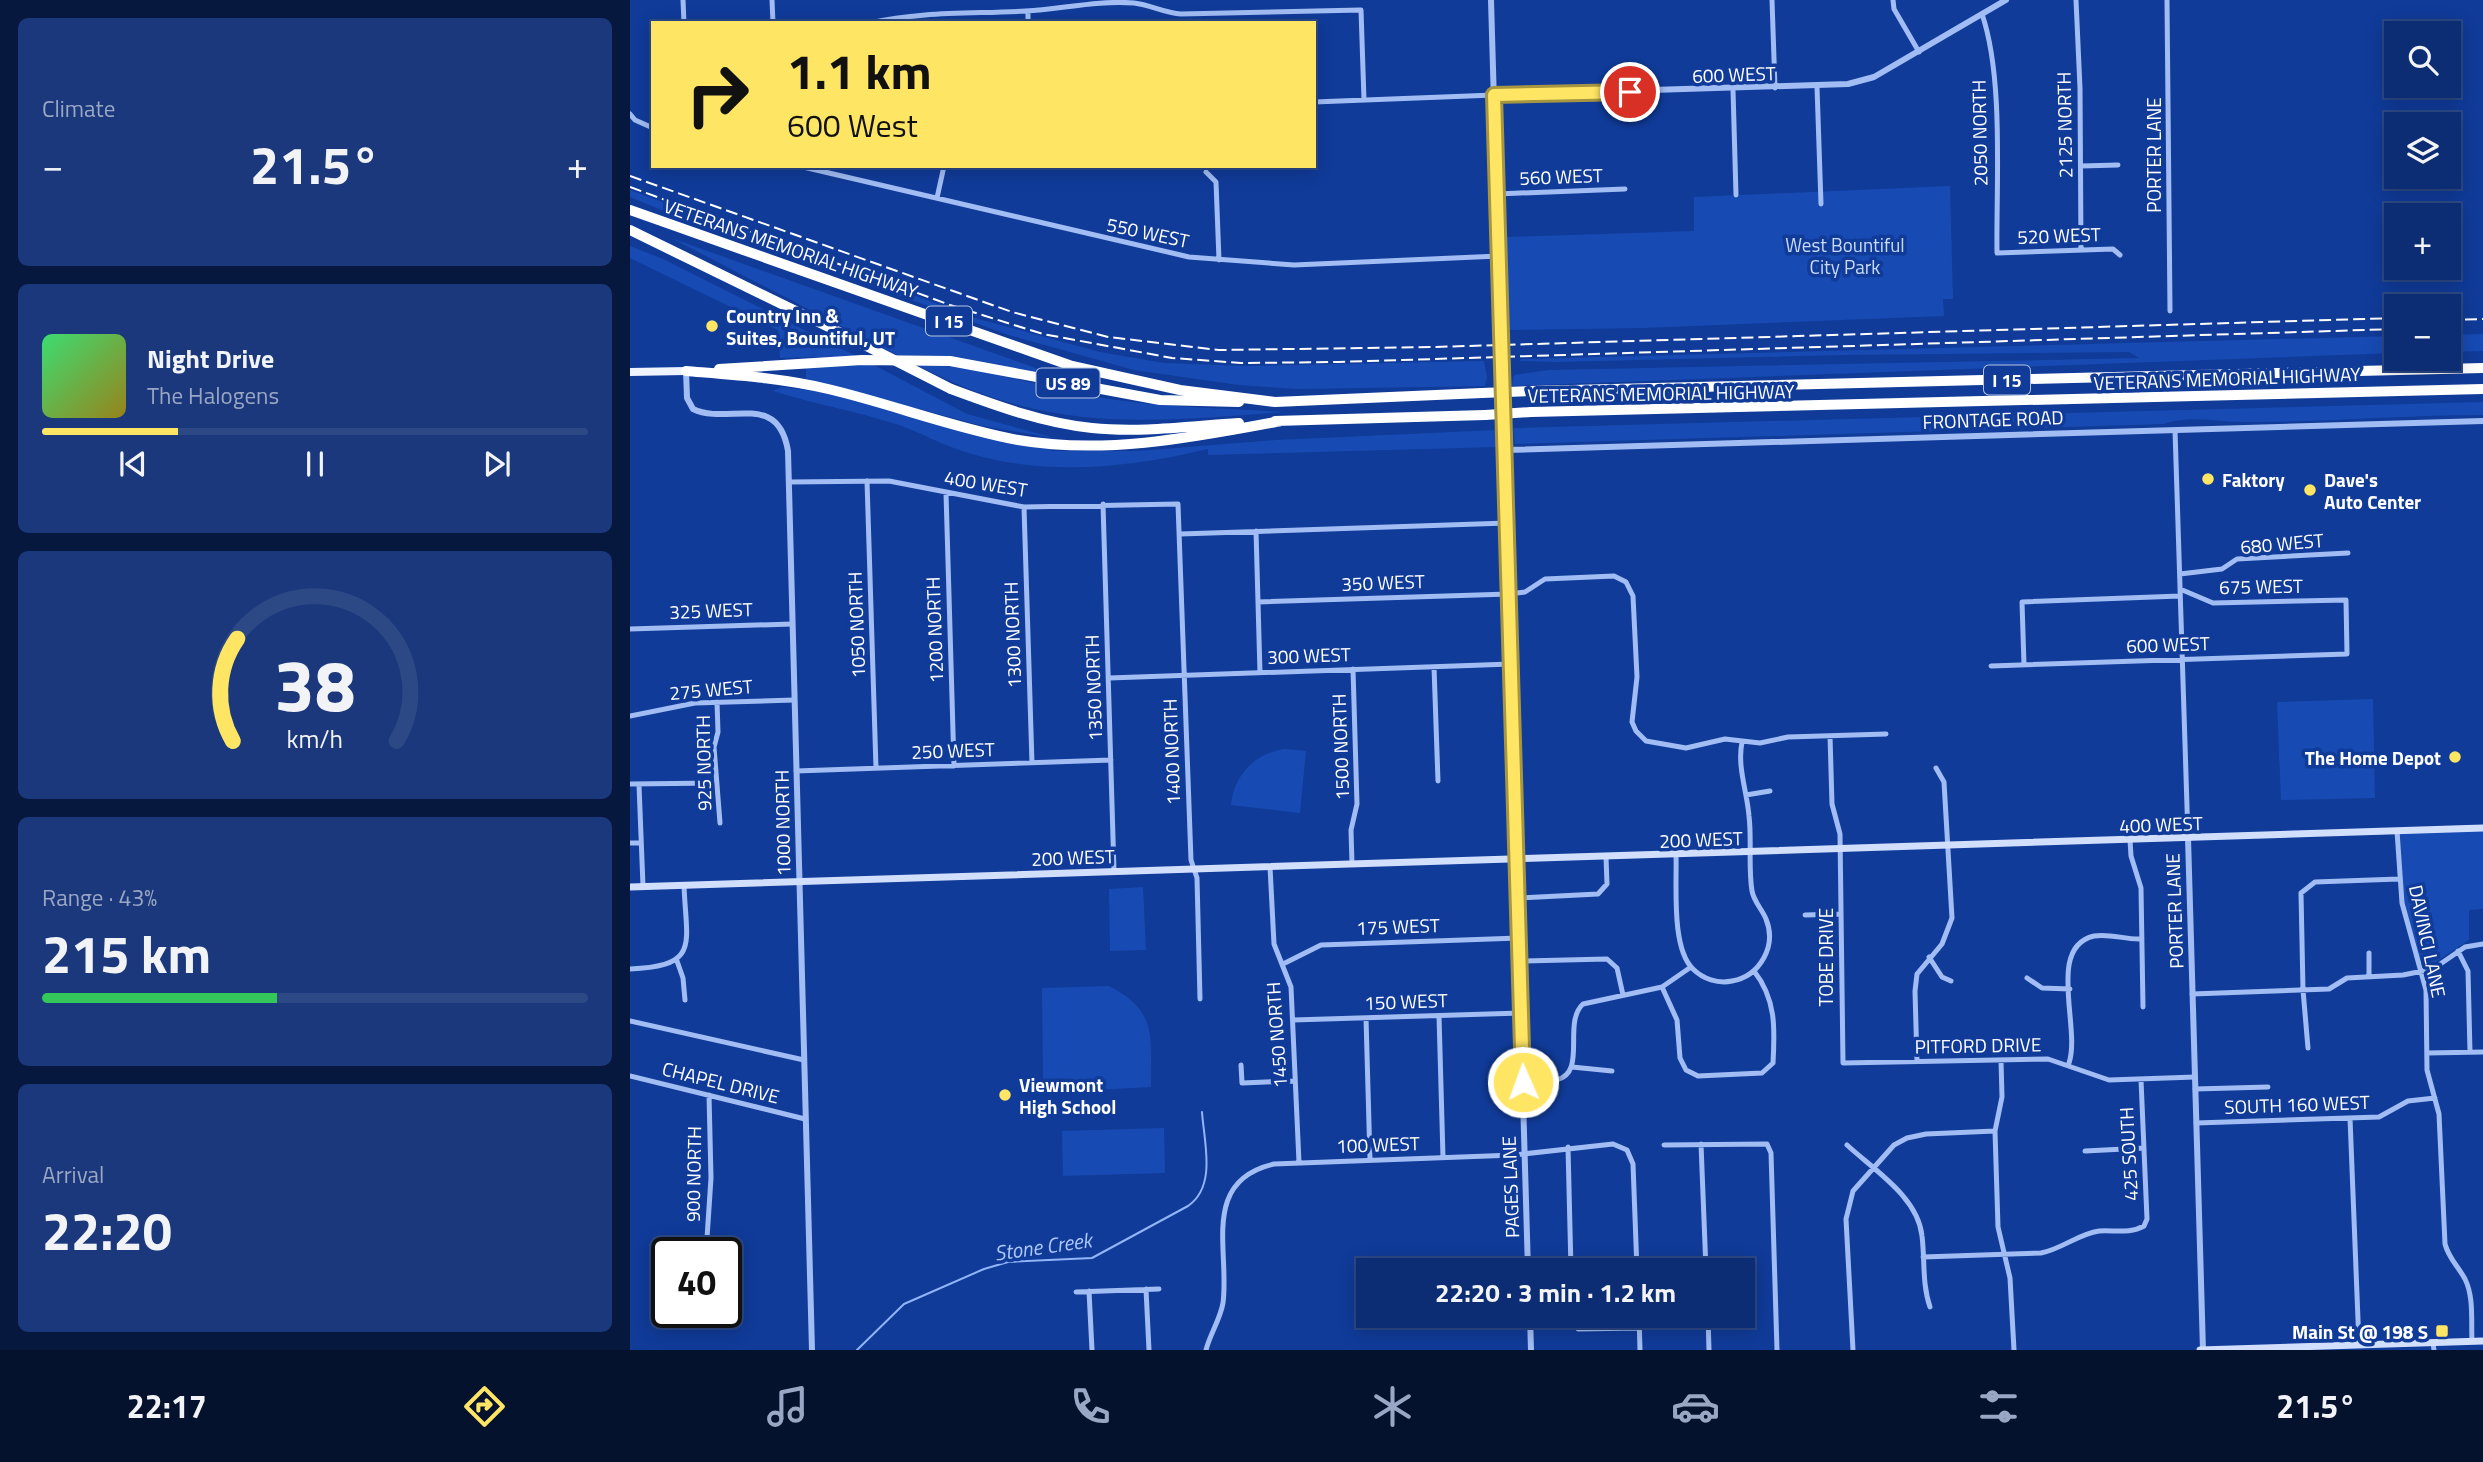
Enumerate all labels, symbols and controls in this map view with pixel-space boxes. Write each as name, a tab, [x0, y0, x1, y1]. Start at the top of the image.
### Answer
map controls	[2384, 21, 2461, 371]
button: search	[2384, 21, 2461, 98]
text: 1.1 km	[787, 33, 932, 108]
icon: right	[672, 49, 763, 140]
street label: 600 WEST	[1692, 58, 1776, 90]
pin	[1600, 62, 1660, 122]
street label: 2125 NORTH	[2049, 72, 2079, 178]
icon: arrive	[1611, 73, 1649, 111]
street label: 2050 NORTH	[1964, 80, 1994, 186]
text: Climate	[42, 91, 115, 126]
street label: PORTER LANE	[2139, 97, 2168, 213]
text: 600 West	[787, 101, 918, 149]
button: layers	[2384, 112, 2461, 189]
text: 21.5°	[250, 125, 380, 204]
text: −	[42, 136, 63, 194]
text: +	[567, 136, 588, 194]
street label: 560 WEST	[1519, 160, 1603, 192]
street label: VETERANS MEMORIAL HIGHWAY	[660, 191, 923, 305]
button: +	[2384, 203, 2461, 280]
street label: 550 WEST	[1104, 209, 1192, 255]
street label: 520 WEST	[2017, 219, 2101, 251]
park label: West Bountiful City Park	[1785, 230, 1905, 281]
button: −	[2384, 294, 2461, 371]
place label: Country Inn & Suites, Bountiful, UT	[726, 301, 895, 352]
road number: I 15	[926, 306, 972, 335]
marker: Country Inn & Suites, Bountiful, UT	[704, 318, 720, 334]
text: Night Drive	[147, 339, 274, 378]
street label: VETERANS MEMORIAL HIGHWAY	[2093, 359, 2362, 397]
road number: I 15	[1984, 366, 2030, 394]
road number: US 89	[1036, 368, 1100, 398]
street label: VETERANS MEMORIAL HIGHWAY	[1527, 376, 1796, 410]
text: The Halogens	[147, 378, 279, 413]
street label: FRONTAGE ROAD	[1922, 402, 2064, 436]
icon: previous	[114, 445, 152, 483]
icon: pause	[296, 445, 334, 483]
icon: next	[478, 445, 516, 483]
street label: 400 WEST	[942, 462, 1030, 504]
place label: Faktory	[2222, 465, 2285, 494]
place label: Dave's Auto Center	[2324, 465, 2421, 516]
marker: Faktory	[2200, 471, 2216, 487]
marker: Dave's Auto Center	[2302, 482, 2318, 498]
street label: 680 WEST	[2239, 525, 2325, 561]
street label: 350 WEST	[1341, 566, 1425, 598]
street label: 1050 NORTH	[840, 571, 872, 679]
street label: 675 WEST	[2219, 571, 2303, 601]
street label: 1200 NORTH	[918, 576, 950, 684]
street label: 1300 NORTH	[996, 581, 1028, 689]
street label: 325 WEST	[669, 594, 753, 626]
street label: 600 WEST	[2126, 628, 2210, 660]
text: 38	[274, 629, 356, 739]
street label: 1350 NORTH	[1077, 634, 1109, 742]
street label: 300 WEST	[1267, 639, 1351, 671]
street label: 275 WEST	[668, 671, 754, 707]
street label: 1500 NORTH	[1324, 693, 1356, 801]
street label: 1400 NORTH	[1155, 698, 1187, 806]
street label: 925 NORTH	[688, 715, 718, 811]
text: km/h	[287, 720, 343, 758]
street label: 250 WEST	[911, 734, 995, 766]
place label: The Home Depot	[2305, 743, 2441, 772]
marker: The Home Depot	[2447, 749, 2463, 765]
street label: 1000 NORTH	[767, 770, 797, 876]
street label: 400 WEST	[2119, 808, 2203, 840]
street label: 200 WEST	[1659, 823, 1743, 855]
street label: 200 WEST	[1031, 841, 1115, 873]
street label: PORTER LANE	[2157, 853, 2191, 969]
text: Range · 43%	[42, 880, 157, 915]
street label: DAVINCI LANE	[2402, 882, 2454, 1000]
street label: TOBE DRIVE	[1811, 908, 1840, 1006]
street label: 175 WEST	[1356, 910, 1440, 942]
text: 215 km	[42, 914, 211, 993]
street label: 1450 NORTH	[1258, 981, 1294, 1089]
street label: 150 WEST	[1364, 985, 1448, 1017]
street label: PITFORD DRIVE	[1914, 1029, 2042, 1061]
position arrow	[1486, 1045, 1560, 1119]
street label: CHAPEL DRIVE	[659, 1053, 783, 1111]
place label: Viewmont High School	[1019, 1070, 1116, 1121]
marker: Viewmont High School	[997, 1087, 1013, 1103]
street label: SOUTH 160 WEST	[2224, 1087, 2370, 1121]
street label: 425 SOUTH	[2111, 1106, 2145, 1202]
street label: 900 NORTH	[678, 1126, 708, 1222]
street label: 100 WEST	[1336, 1128, 1420, 1160]
street label: PAGES LANE	[1494, 1135, 1526, 1239]
text: Arrival	[42, 1157, 104, 1192]
text: 22:20	[42, 1191, 172, 1270]
water label: Stone Creek	[992, 1223, 1096, 1269]
speed limit sign: 40	[651, 1237, 742, 1328]
text: 22:20 · 3 min · 1.2 km	[1435, 1273, 1676, 1312]
place label: Main St @ 198 S	[2292, 1317, 2428, 1346]
marker: Main St @ 198 S	[2434, 1323, 2450, 1339]
text: 22:17	[127, 1382, 207, 1430]
icon: directions	[460, 1382, 509, 1431]
icon: music	[763, 1382, 812, 1431]
icon: phone	[1066, 1382, 1115, 1431]
icon: climate	[1368, 1382, 1417, 1431]
icon: car	[1671, 1382, 1720, 1431]
icon: filters	[1974, 1382, 2023, 1431]
text: 21.5°	[2276, 1382, 2356, 1430]

